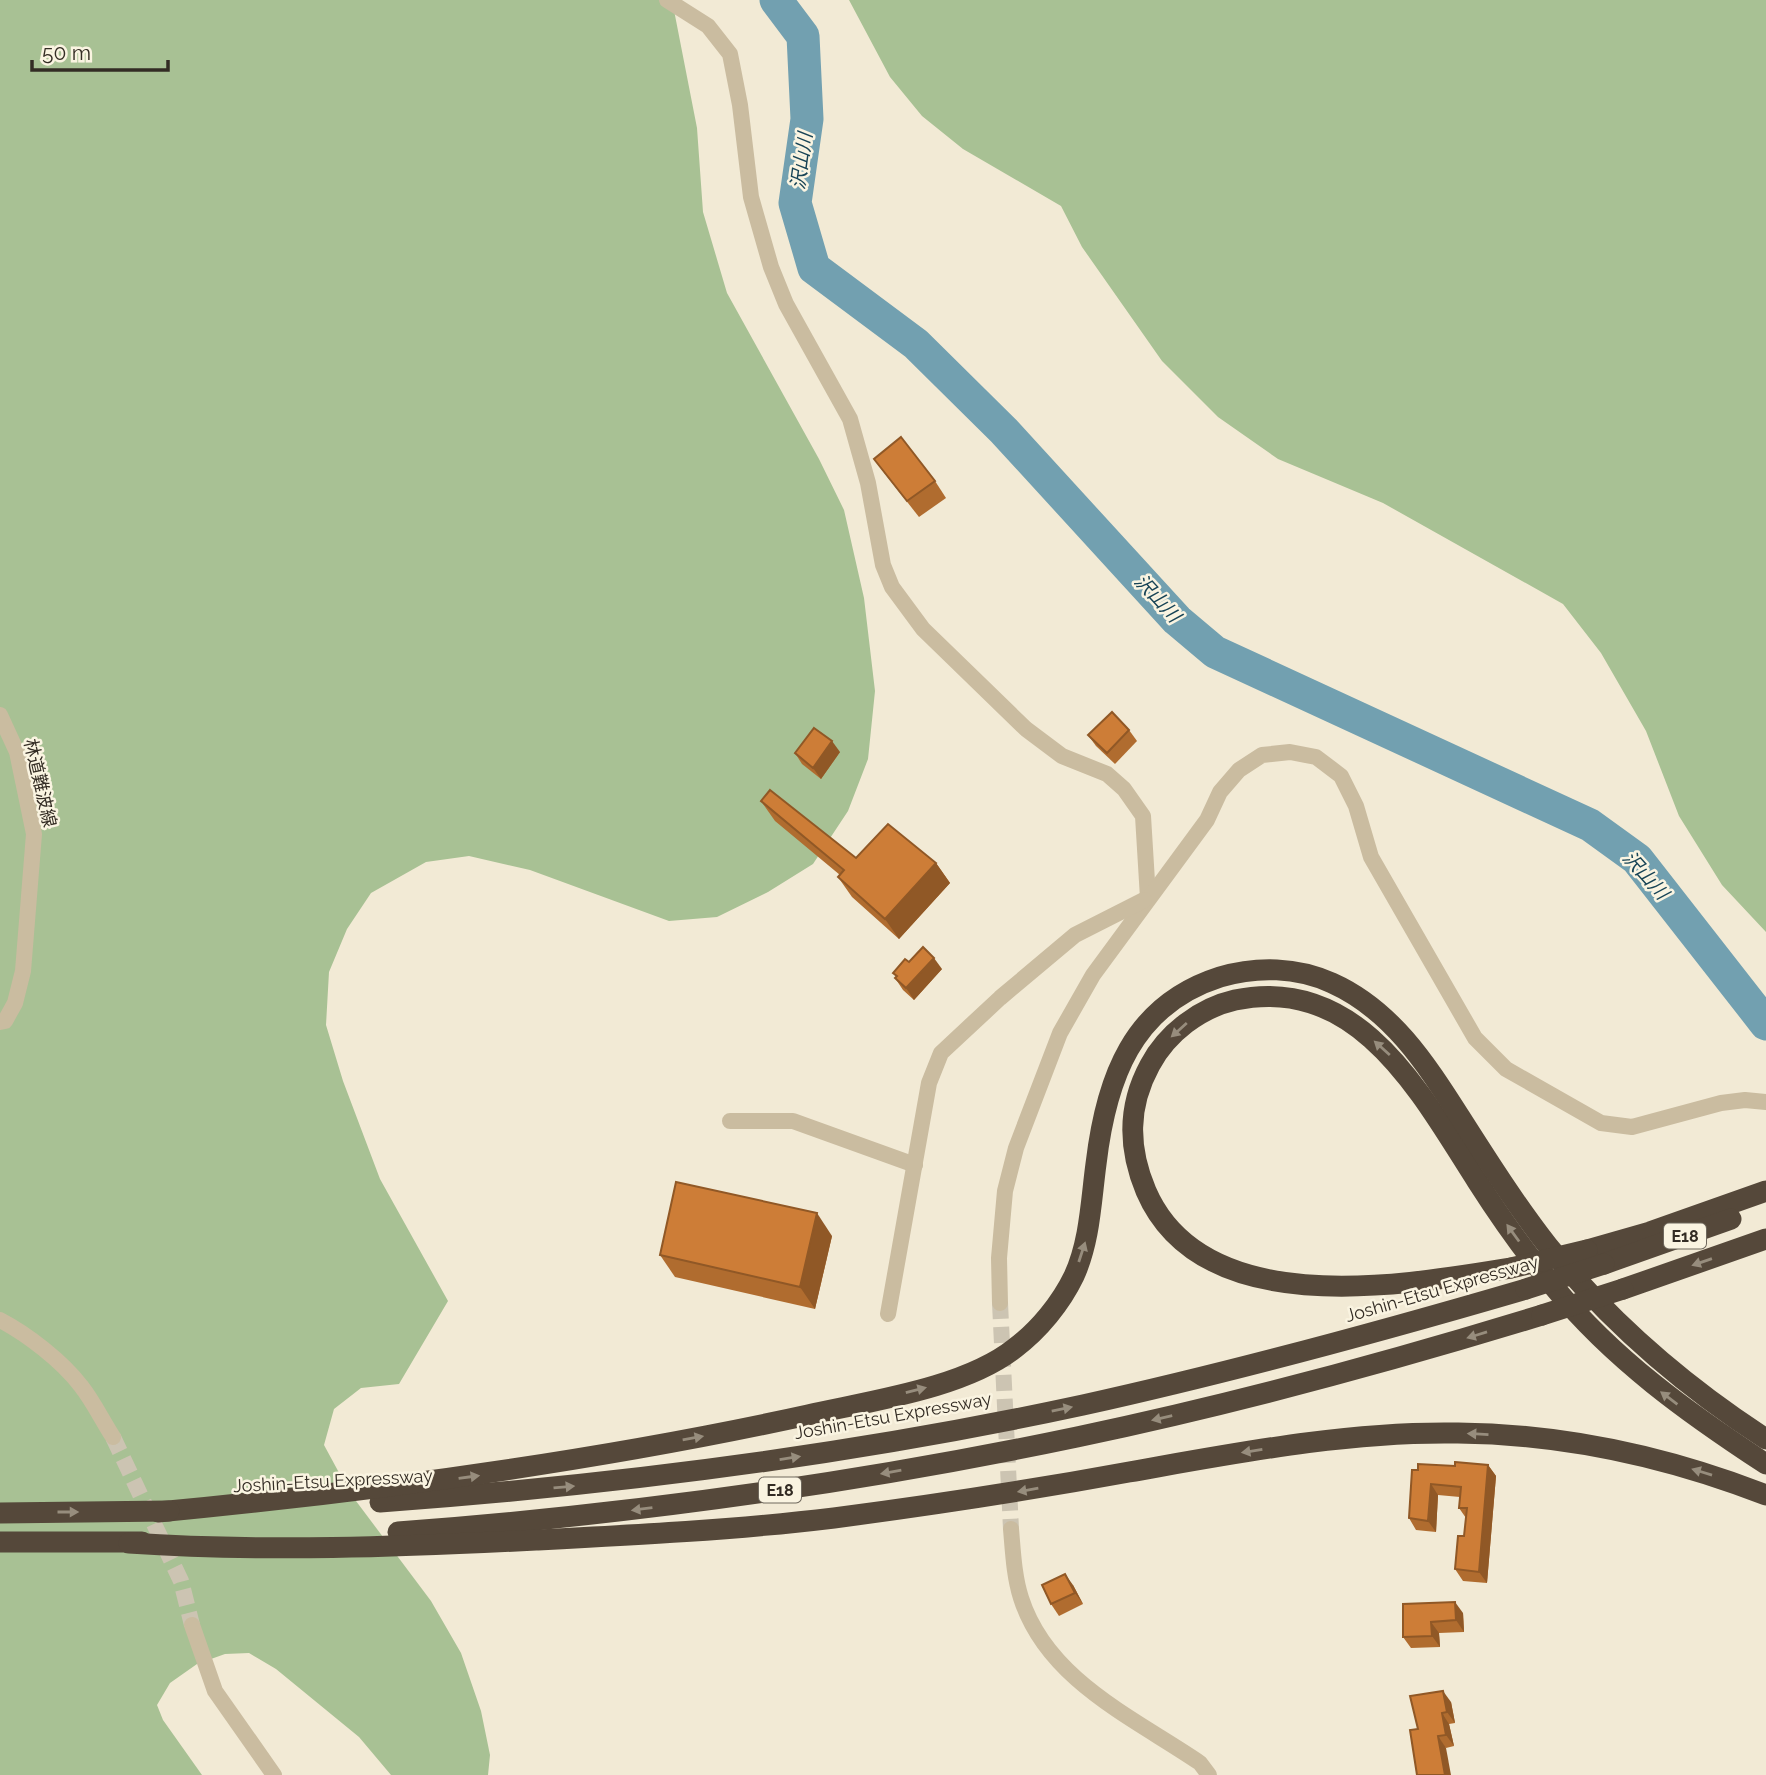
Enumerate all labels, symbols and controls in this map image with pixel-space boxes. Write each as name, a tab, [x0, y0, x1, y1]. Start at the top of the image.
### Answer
scale bar	[32, 28, 168, 72]
text: 50 m	[42, 40, 91, 65]
water label: 沢山川	[786, 129, 816, 191]
water label: 沢山川	[1131, 570, 1187, 628]
street label: 林道難波線	[20, 737, 61, 829]
water label: 沢山川	[1619, 846, 1675, 905]
one-way arrow	[1170, 1022, 1188, 1038]
one-way arrow	[1373, 1040, 1391, 1056]
one-way arrow	[1507, 1224, 1521, 1242]
road number: E18	[1664, 1224, 1706, 1248]
one-way arrow	[1077, 1242, 1088, 1263]
street label: Joshin-Etsu Expressway	[1343, 1251, 1541, 1326]
one-way arrow	[1691, 1257, 1712, 1268]
one-way arrow	[1466, 1330, 1487, 1340]
one-way arrow	[905, 1384, 927, 1395]
street label: Joshin-Etsu Expressway	[793, 1388, 993, 1443]
one-way arrow	[1661, 1390, 1679, 1405]
one-way arrow	[1051, 1403, 1073, 1414]
one-way arrow	[1151, 1413, 1173, 1424]
one-way arrow	[1467, 1428, 1489, 1439]
one-way arrow	[682, 1433, 704, 1444]
one-way arrow	[1241, 1446, 1263, 1457]
one-way arrow	[779, 1452, 801, 1463]
street label: Joshin-Etsu Expressway	[233, 1465, 434, 1496]
one-way arrow	[1691, 1466, 1712, 1476]
one-way arrow	[880, 1467, 902, 1478]
one-way arrow	[458, 1471, 480, 1482]
road number: E18	[759, 1478, 801, 1502]
one-way arrow	[554, 1481, 576, 1492]
one-way arrow	[1017, 1485, 1039, 1496]
one-way arrow	[630, 1503, 652, 1514]
one-way arrow	[57, 1506, 79, 1518]

